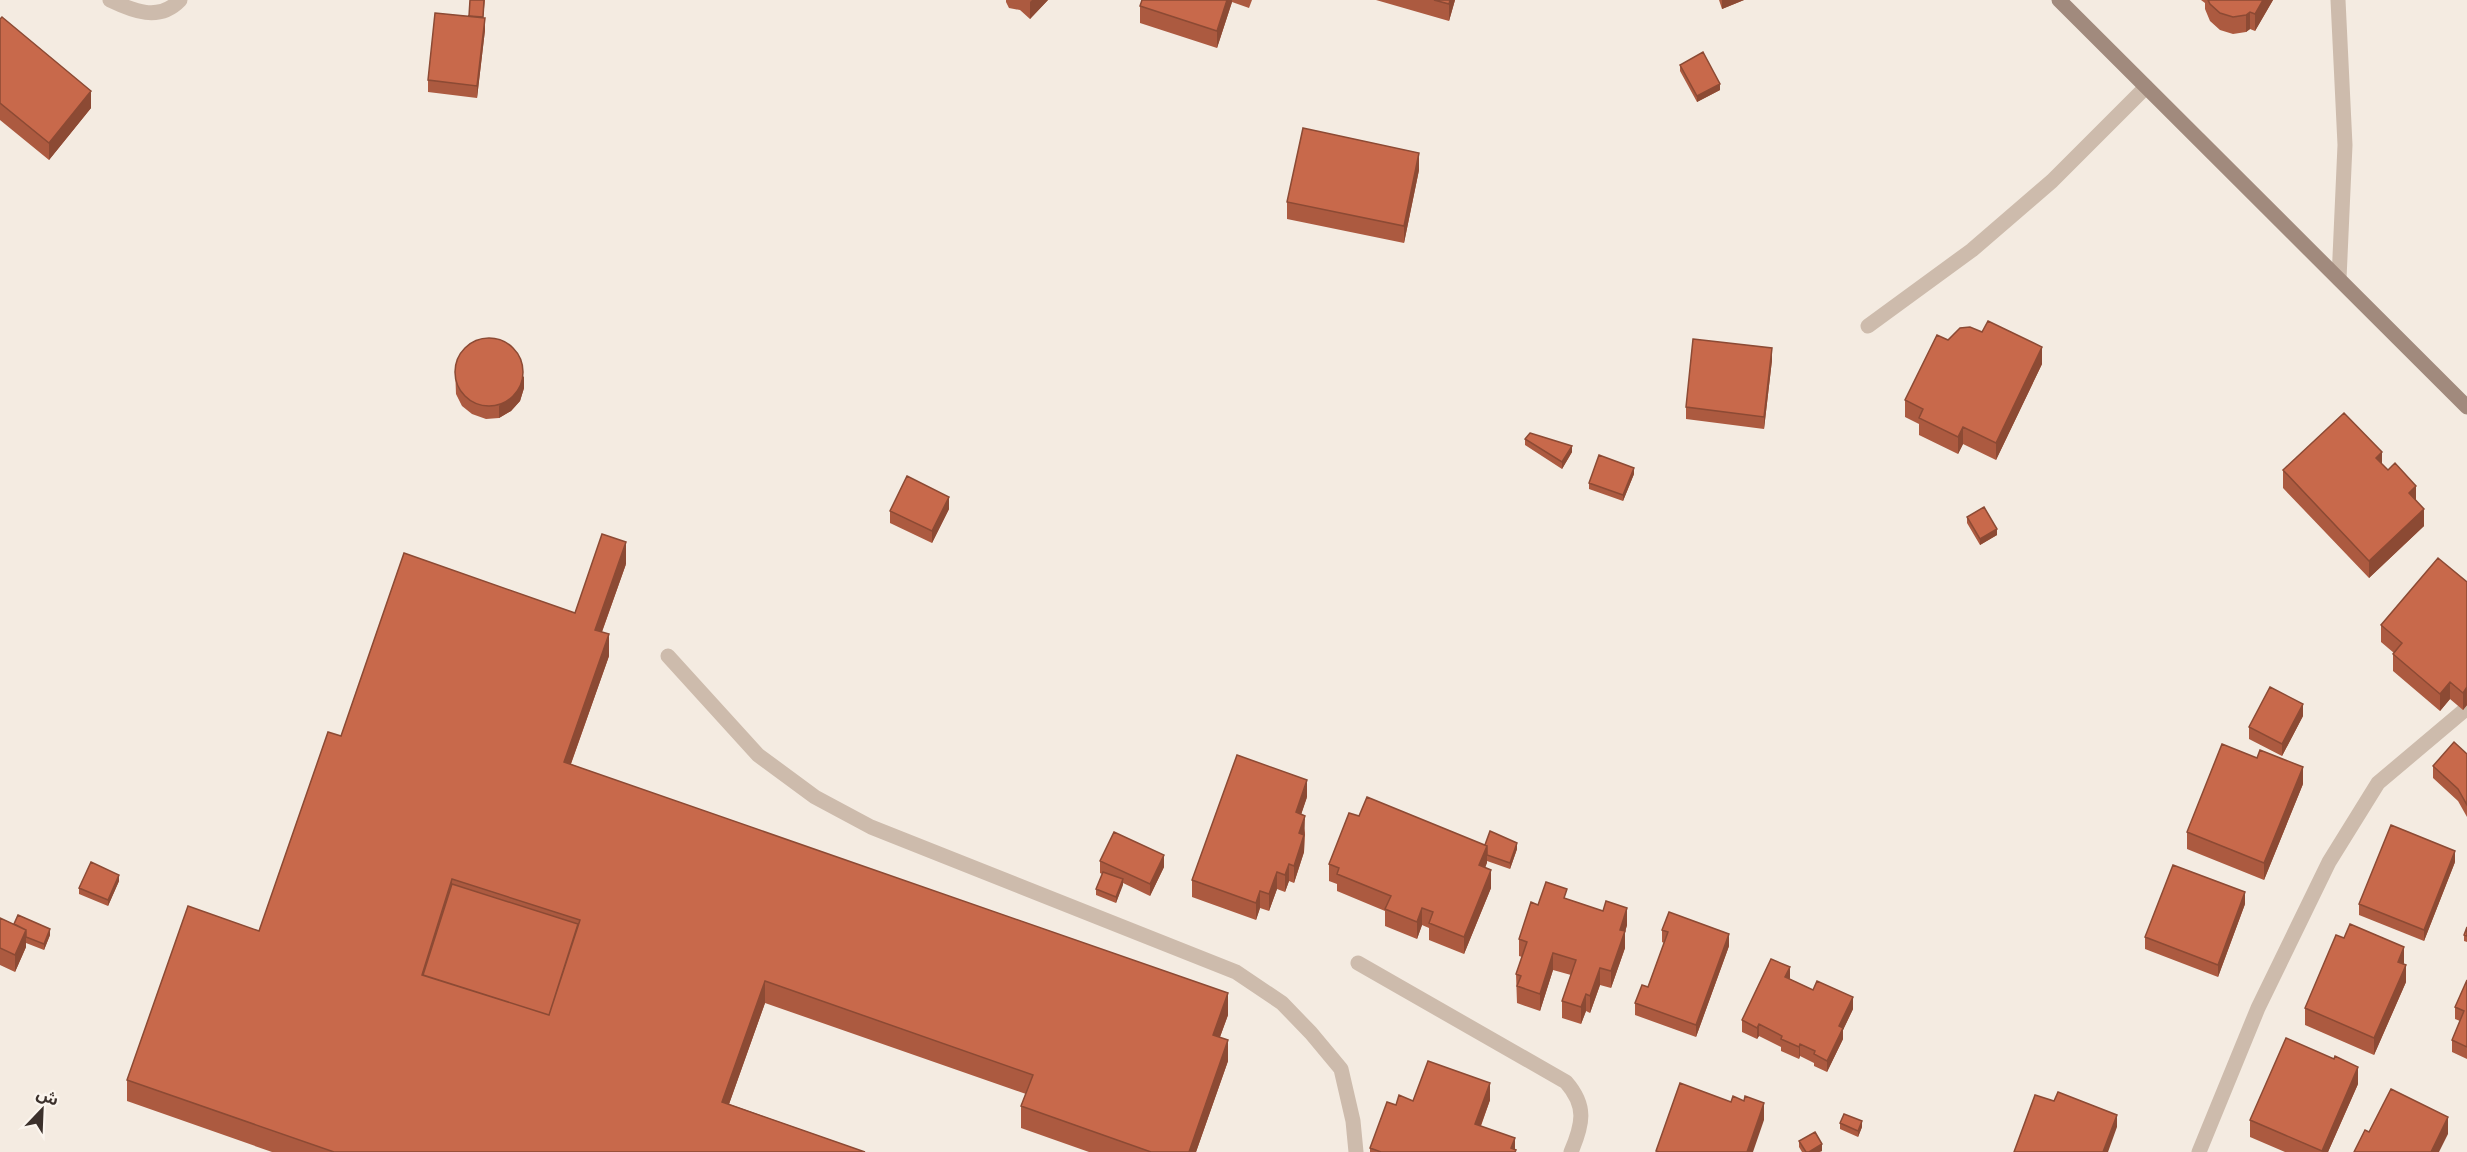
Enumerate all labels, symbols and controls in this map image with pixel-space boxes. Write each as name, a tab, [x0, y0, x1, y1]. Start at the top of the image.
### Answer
north arrow	[12, 1080, 72, 1140]
text: ش	[33, 1081, 63, 1112]

